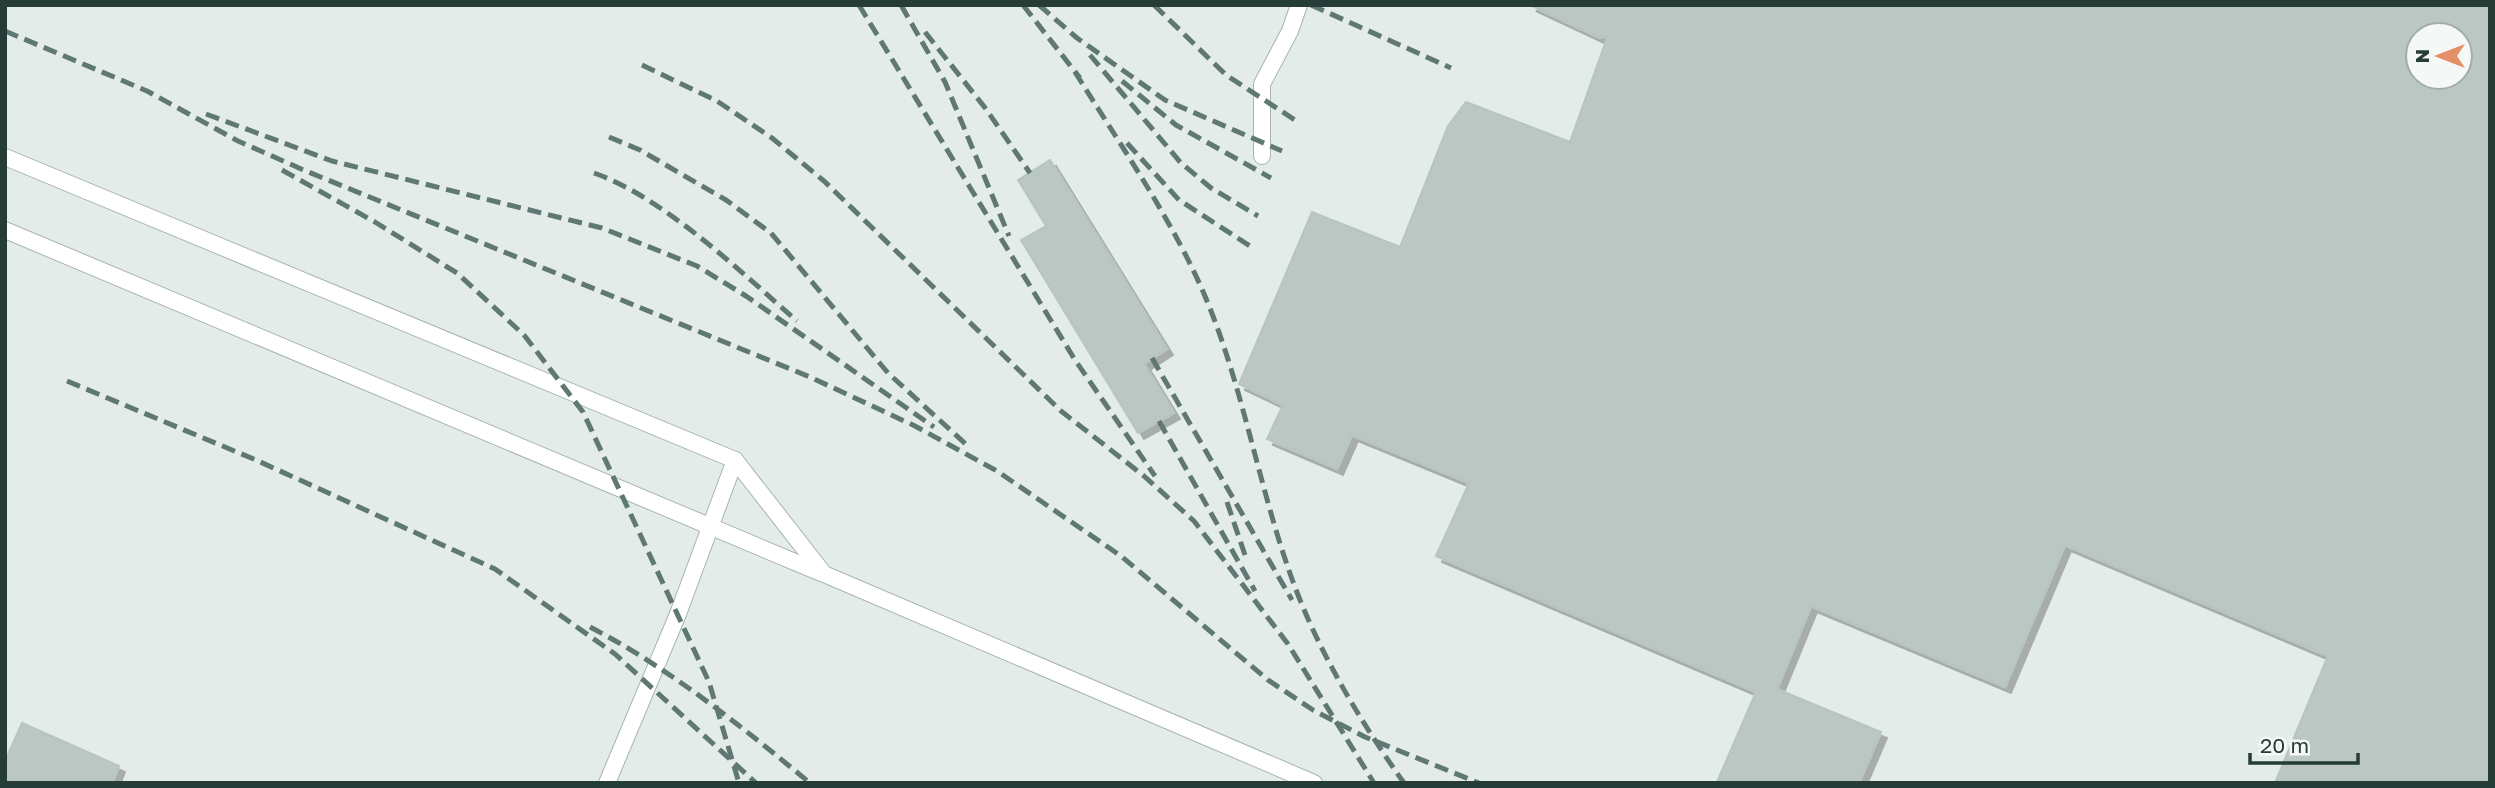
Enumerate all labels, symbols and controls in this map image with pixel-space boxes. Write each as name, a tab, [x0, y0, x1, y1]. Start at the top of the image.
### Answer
north arrow	[2404, 21, 2474, 91]
text: N	[2410, 49, 2433, 63]
scale bar	[2250, 722, 2358, 766]
text: 20 m	[2260, 732, 2309, 758]

